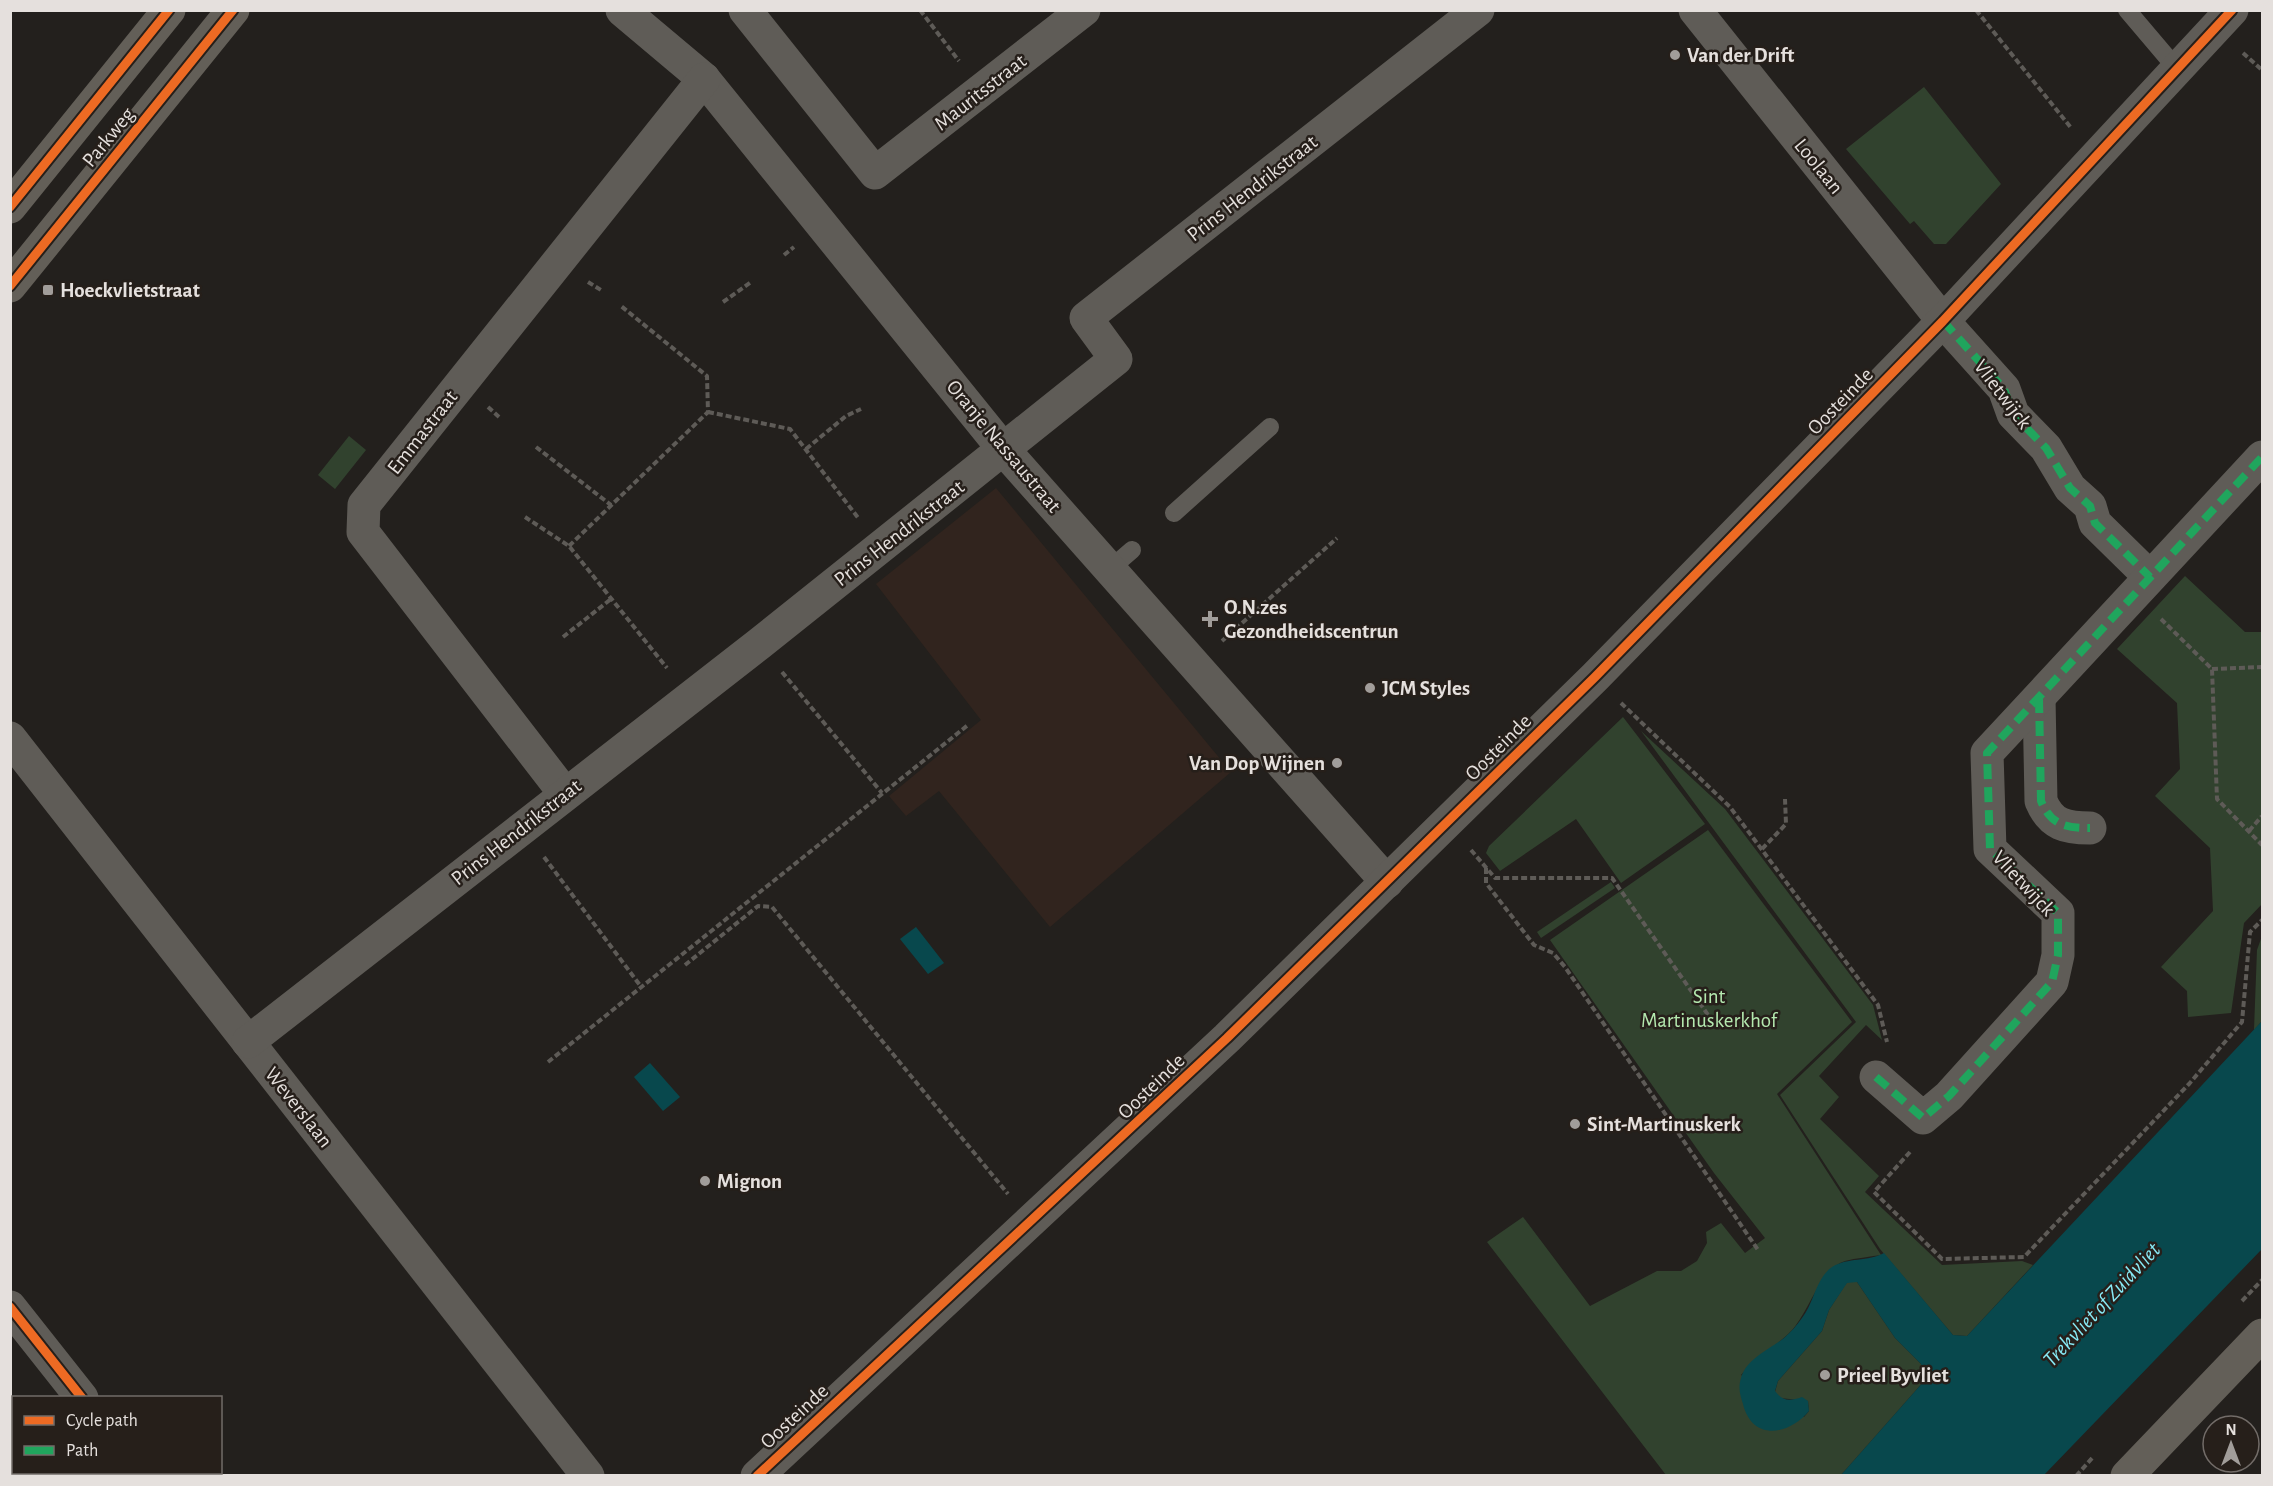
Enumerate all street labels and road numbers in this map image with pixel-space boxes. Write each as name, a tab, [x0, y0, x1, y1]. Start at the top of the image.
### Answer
street label: Mauritsstraat	[930, 50, 1030, 135]
street label: Parkweg	[78, 103, 139, 171]
street label: Prins Hendrikstraat	[1183, 131, 1321, 245]
street label: Loolaan	[1790, 135, 1847, 198]
street label: Vlietwijck	[1970, 356, 2036, 433]
street label: Oosteinde	[1804, 364, 1877, 439]
street label: Oranje Nassaustraat	[942, 376, 1065, 517]
street label: Emmastraat	[383, 386, 462, 478]
street label: Prins Hendrikstraat	[830, 476, 968, 590]
street label: Oosteinde	[1461, 710, 1535, 784]
street label: Prins Hendrikstraat	[447, 775, 585, 889]
street label: Vlietwijck	[1988, 847, 2059, 920]
street label: Oosteinde	[1114, 1050, 1189, 1123]
street label: Weverslaan	[261, 1063, 336, 1151]
street label: Oosteinde	[756, 1380, 832, 1453]

